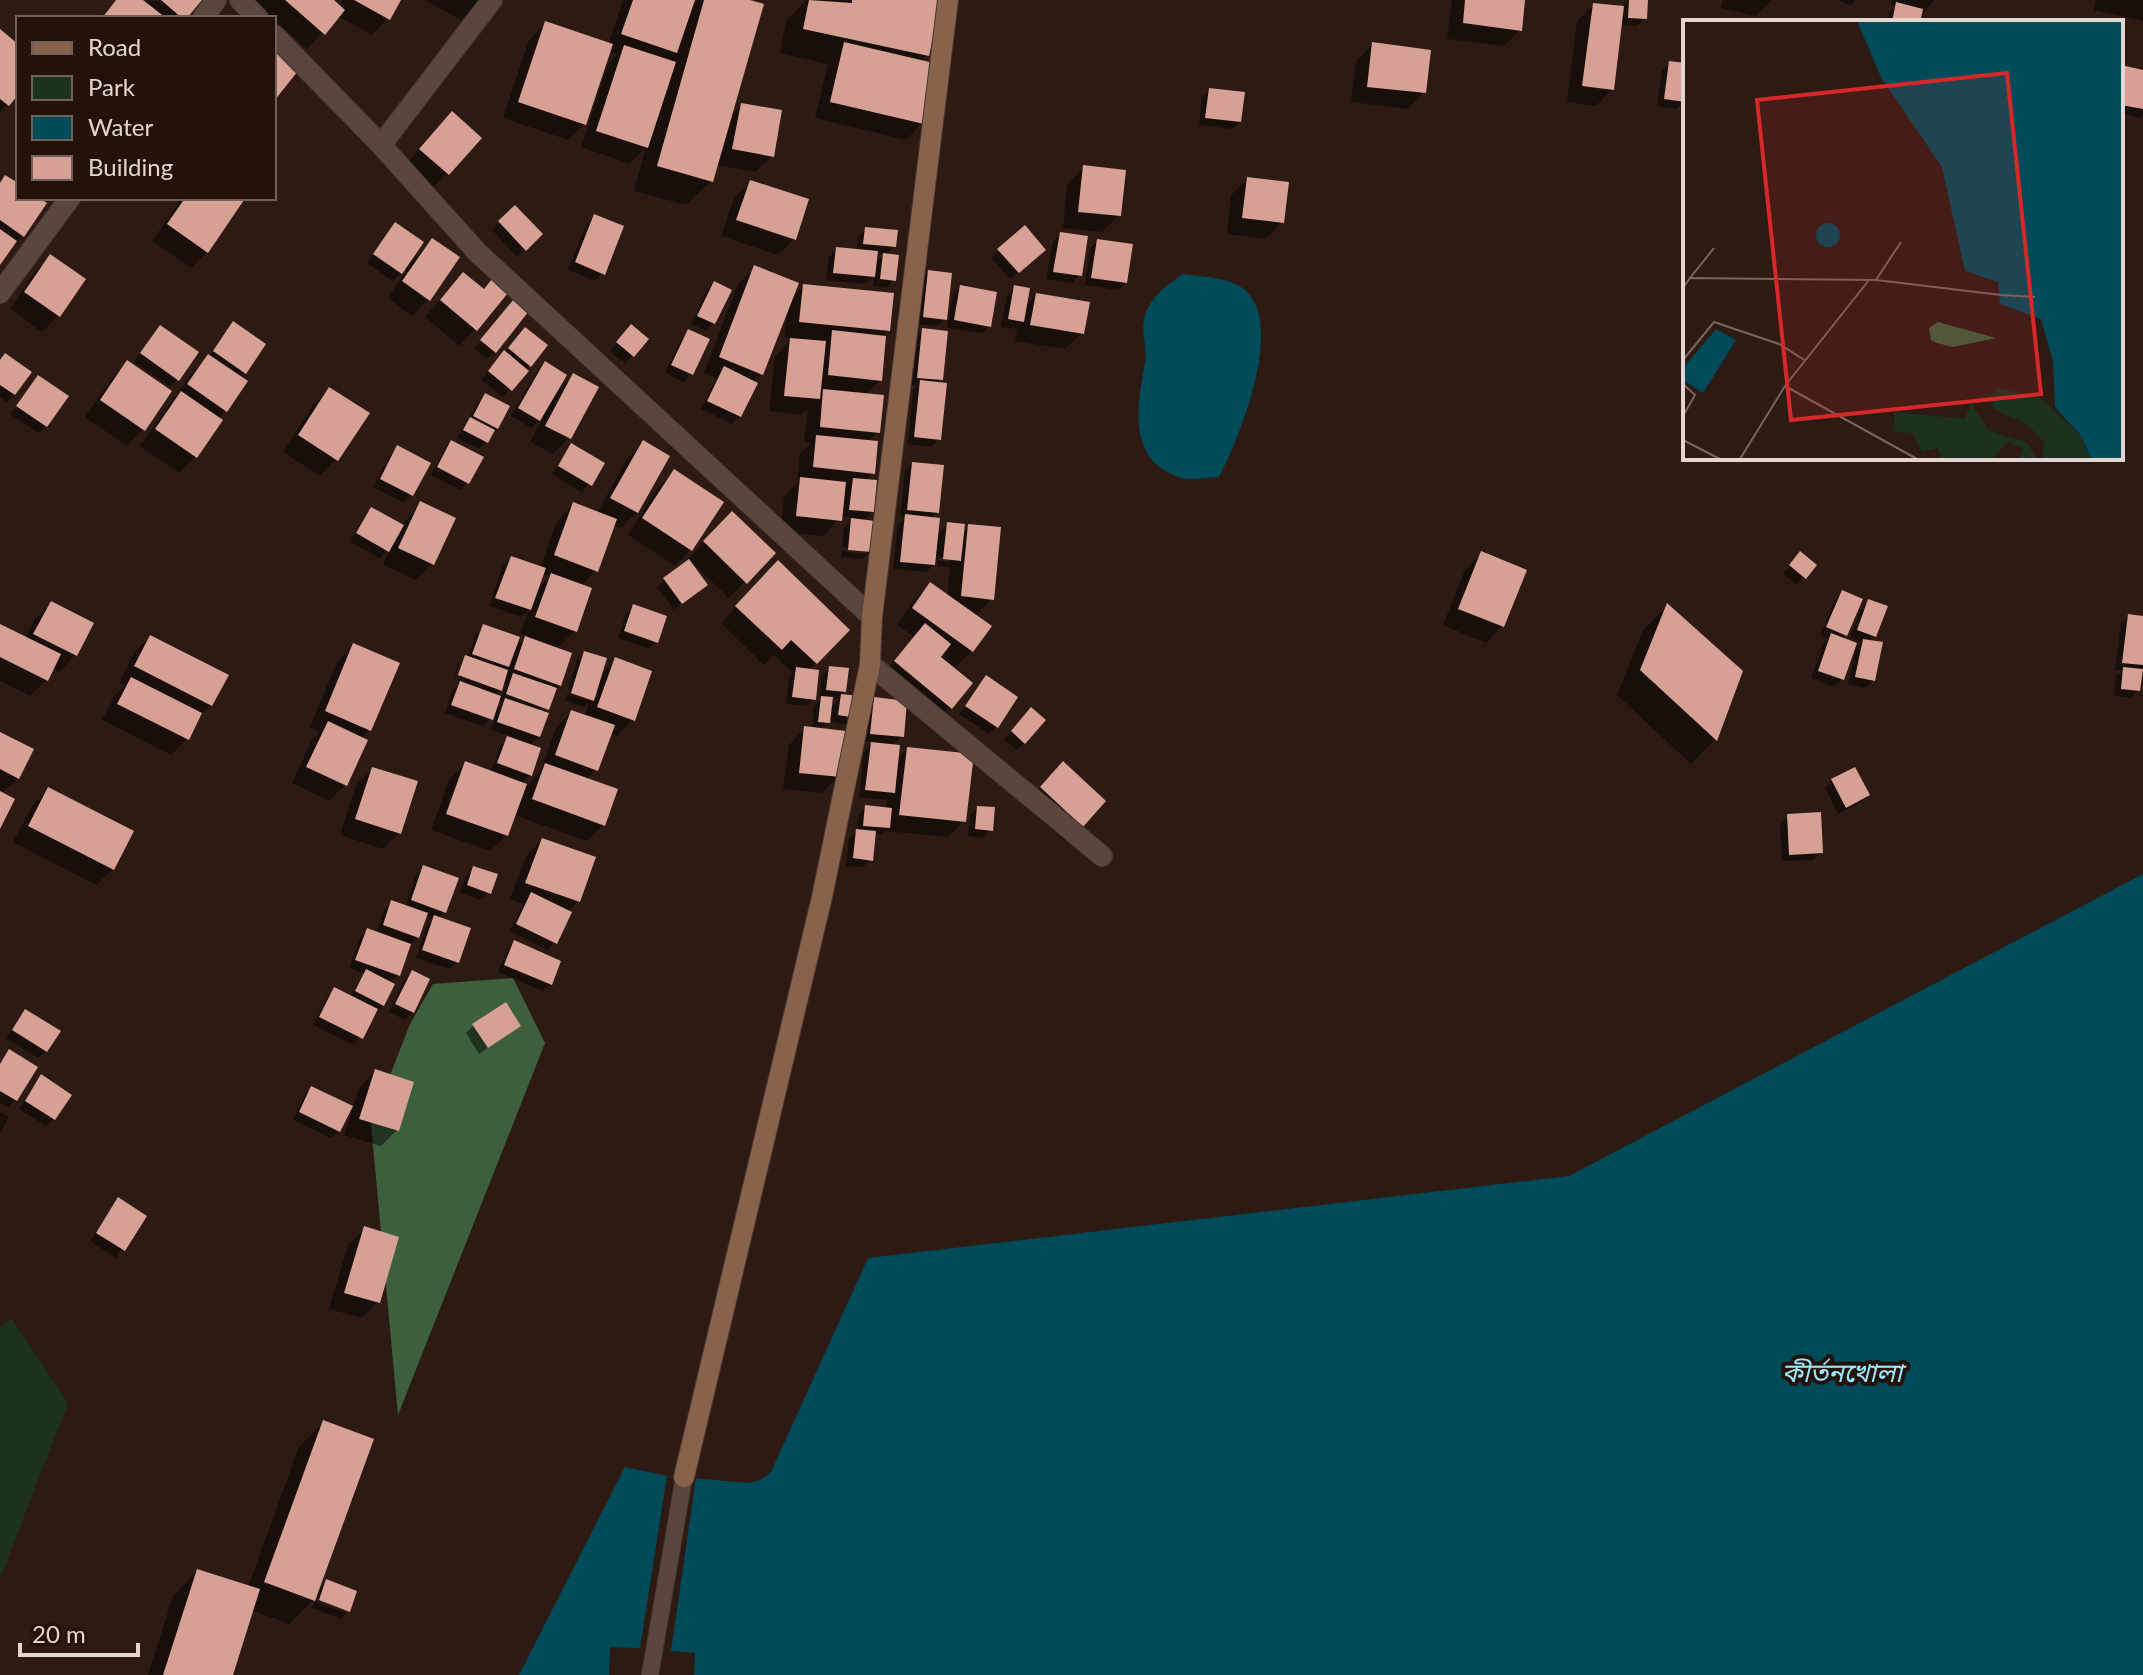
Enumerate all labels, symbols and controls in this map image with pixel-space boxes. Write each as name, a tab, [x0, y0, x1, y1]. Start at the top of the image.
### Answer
legend	[16, 16, 276, 200]
inset map	[1683, 20, 2123, 460]
text: Road	[88, 32, 141, 61]
text: Park	[88, 72, 136, 101]
text: Water	[88, 112, 153, 141]
text: Building	[88, 152, 173, 181]
water label: কীর্তনখোলা	[1782, 1356, 1907, 1388]
scale bar	[20, 1607, 138, 1657]
text: 20 m	[32, 1619, 86, 1648]

